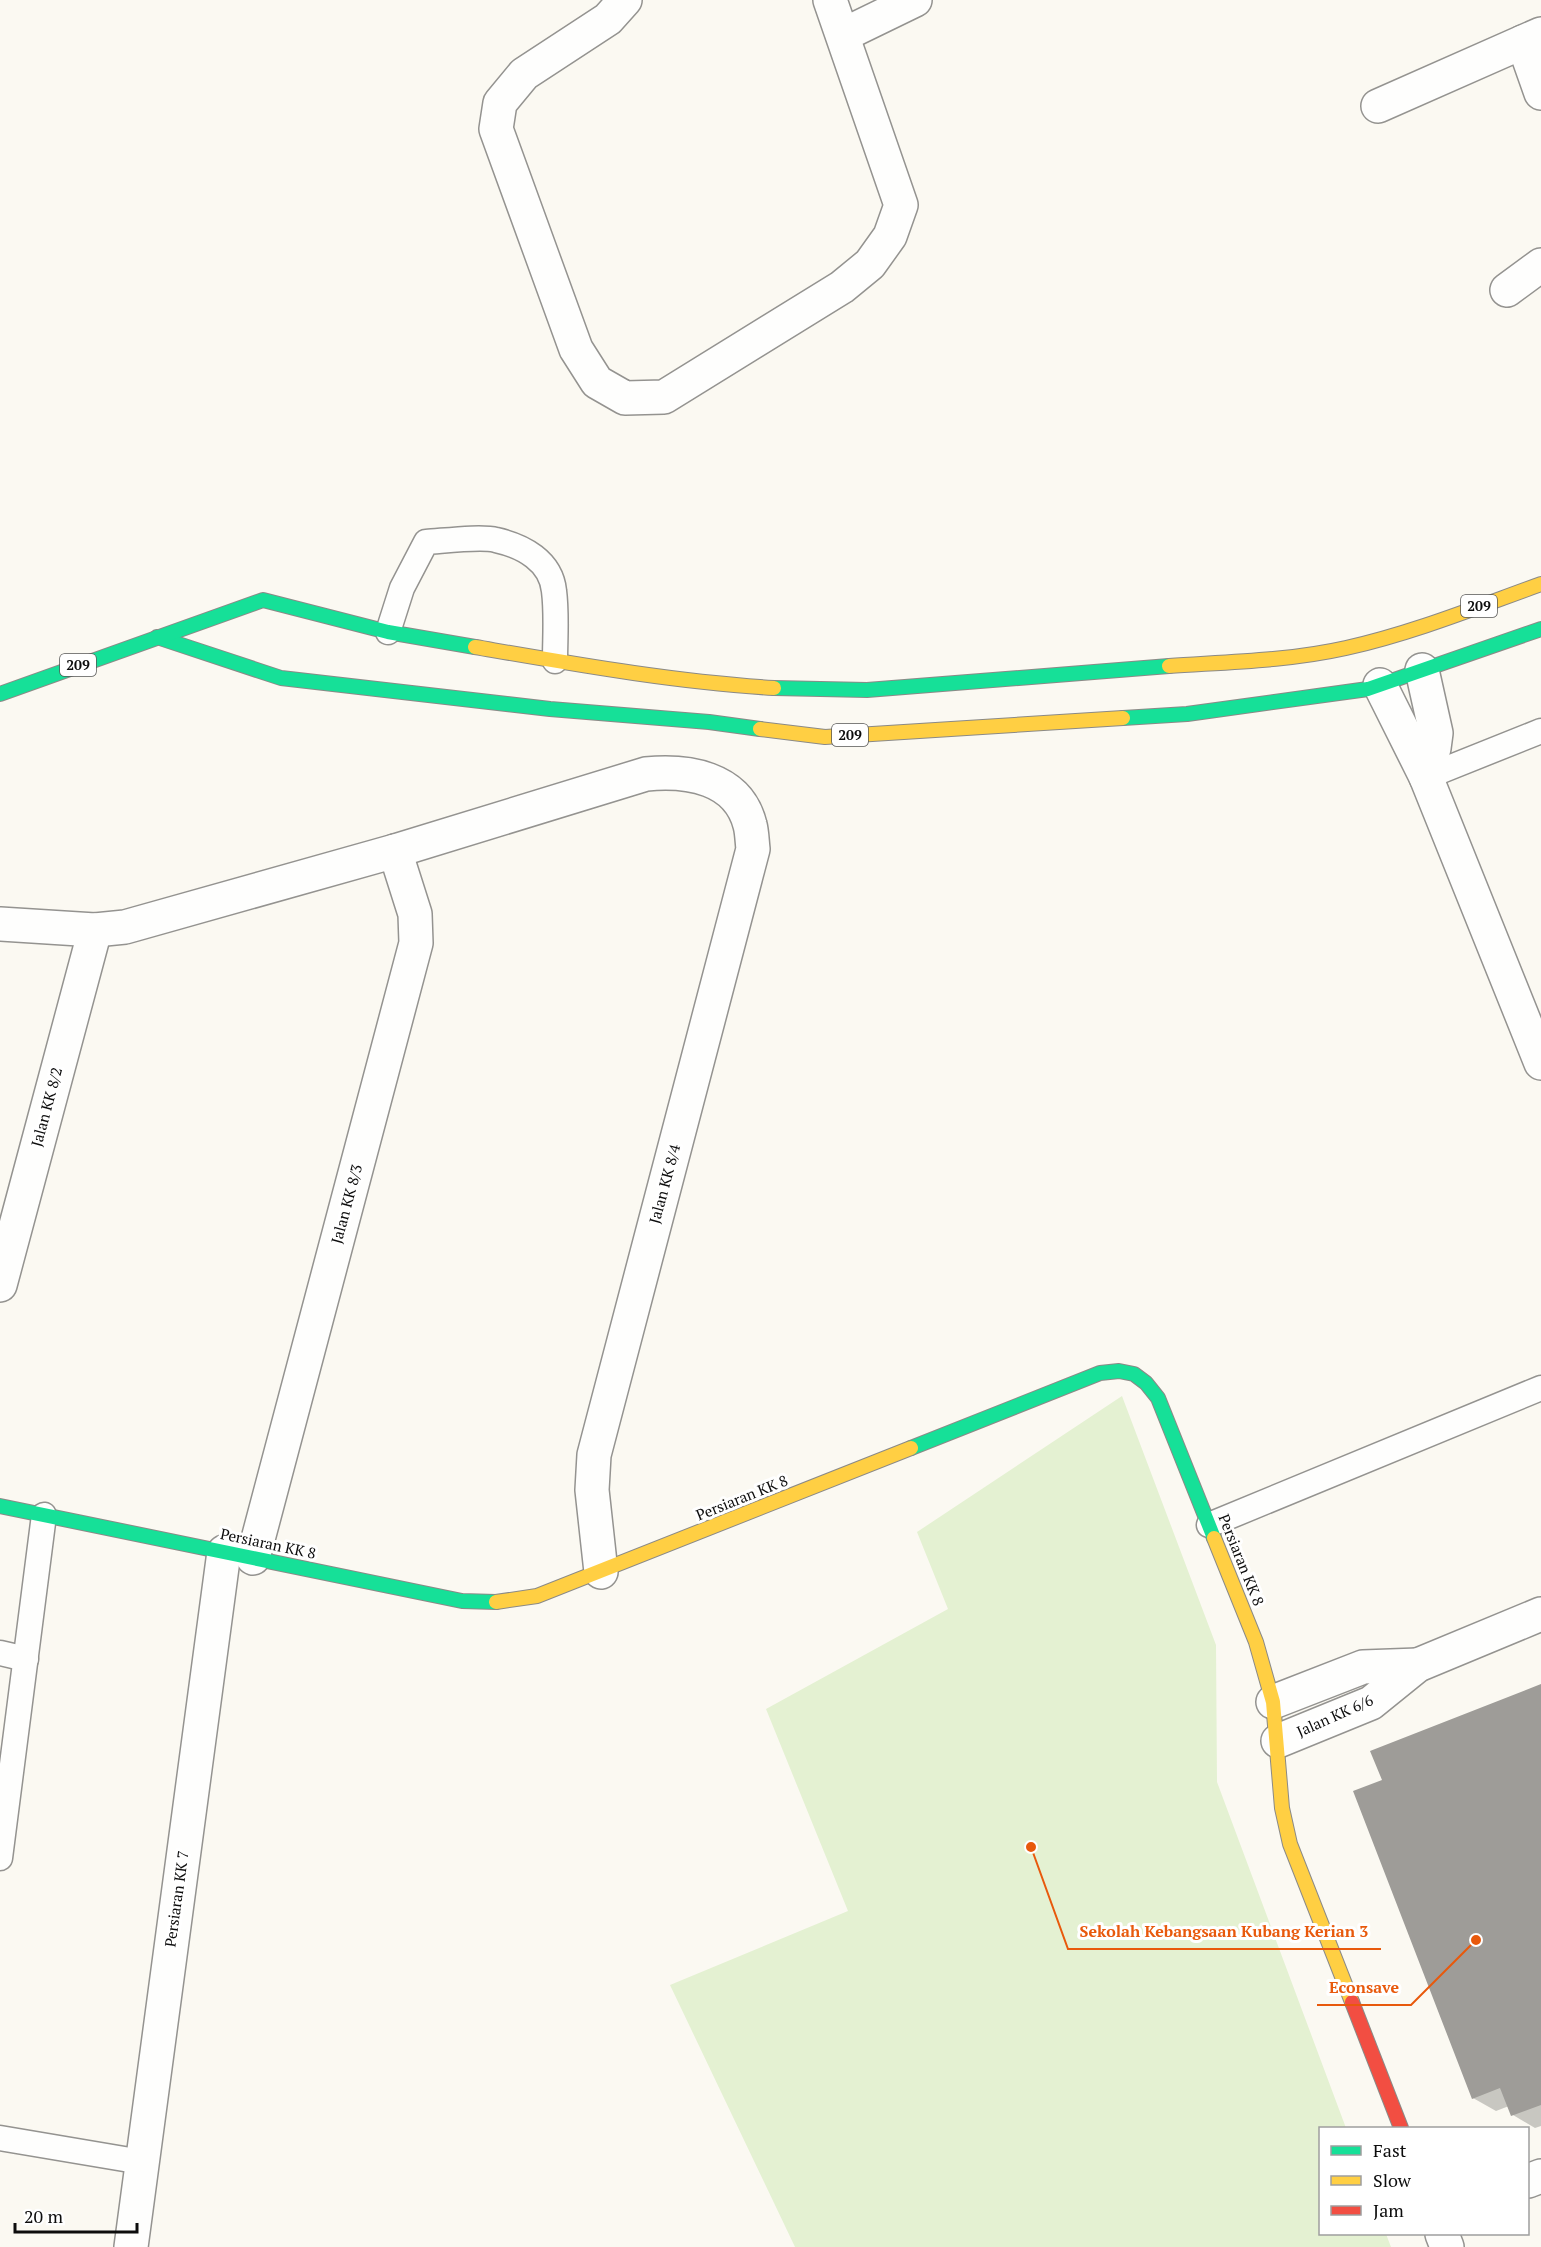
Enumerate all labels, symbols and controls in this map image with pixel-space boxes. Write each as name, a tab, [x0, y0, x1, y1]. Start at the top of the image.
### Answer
road number: 209	[1461, 595, 1497, 617]
road number: 209	[60, 654, 96, 676]
road number: 209	[832, 724, 868, 746]
street label: Jalan KK 8/2	[26, 1065, 66, 1149]
street label: Jalan KK 8/4	[644, 1142, 684, 1226]
street label: Jalan KK 8/3	[326, 1162, 366, 1246]
street label: Persiaran KK 8	[693, 1470, 790, 1525]
street label: Persiaran KK 8	[1214, 1511, 1269, 1608]
street label: Persiaran KK 8	[219, 1523, 318, 1563]
street label: Jalan KK 6/6	[1293, 1689, 1376, 1741]
street label: Persiaran KK 7	[159, 1849, 193, 1948]
callout: Sekolah Kebangsaan Kubang Kerian 3	[1068, 1915, 1381, 1949]
text: Sekolah Kebangsaan Kubang Kerian 3	[1080, 1920, 1368, 1942]
callout: Econsave	[1317, 1971, 1411, 2005]
text: Econsave	[1329, 1976, 1399, 1998]
legend	[1319, 2127, 1529, 2235]
text: Fast	[1373, 2138, 1407, 2162]
text: Slow	[1373, 2168, 1412, 2192]
scale bar	[15, 2196, 136, 2234]
text: Jam	[1373, 2198, 1404, 2222]
text: 20 m	[24, 2204, 64, 2228]

